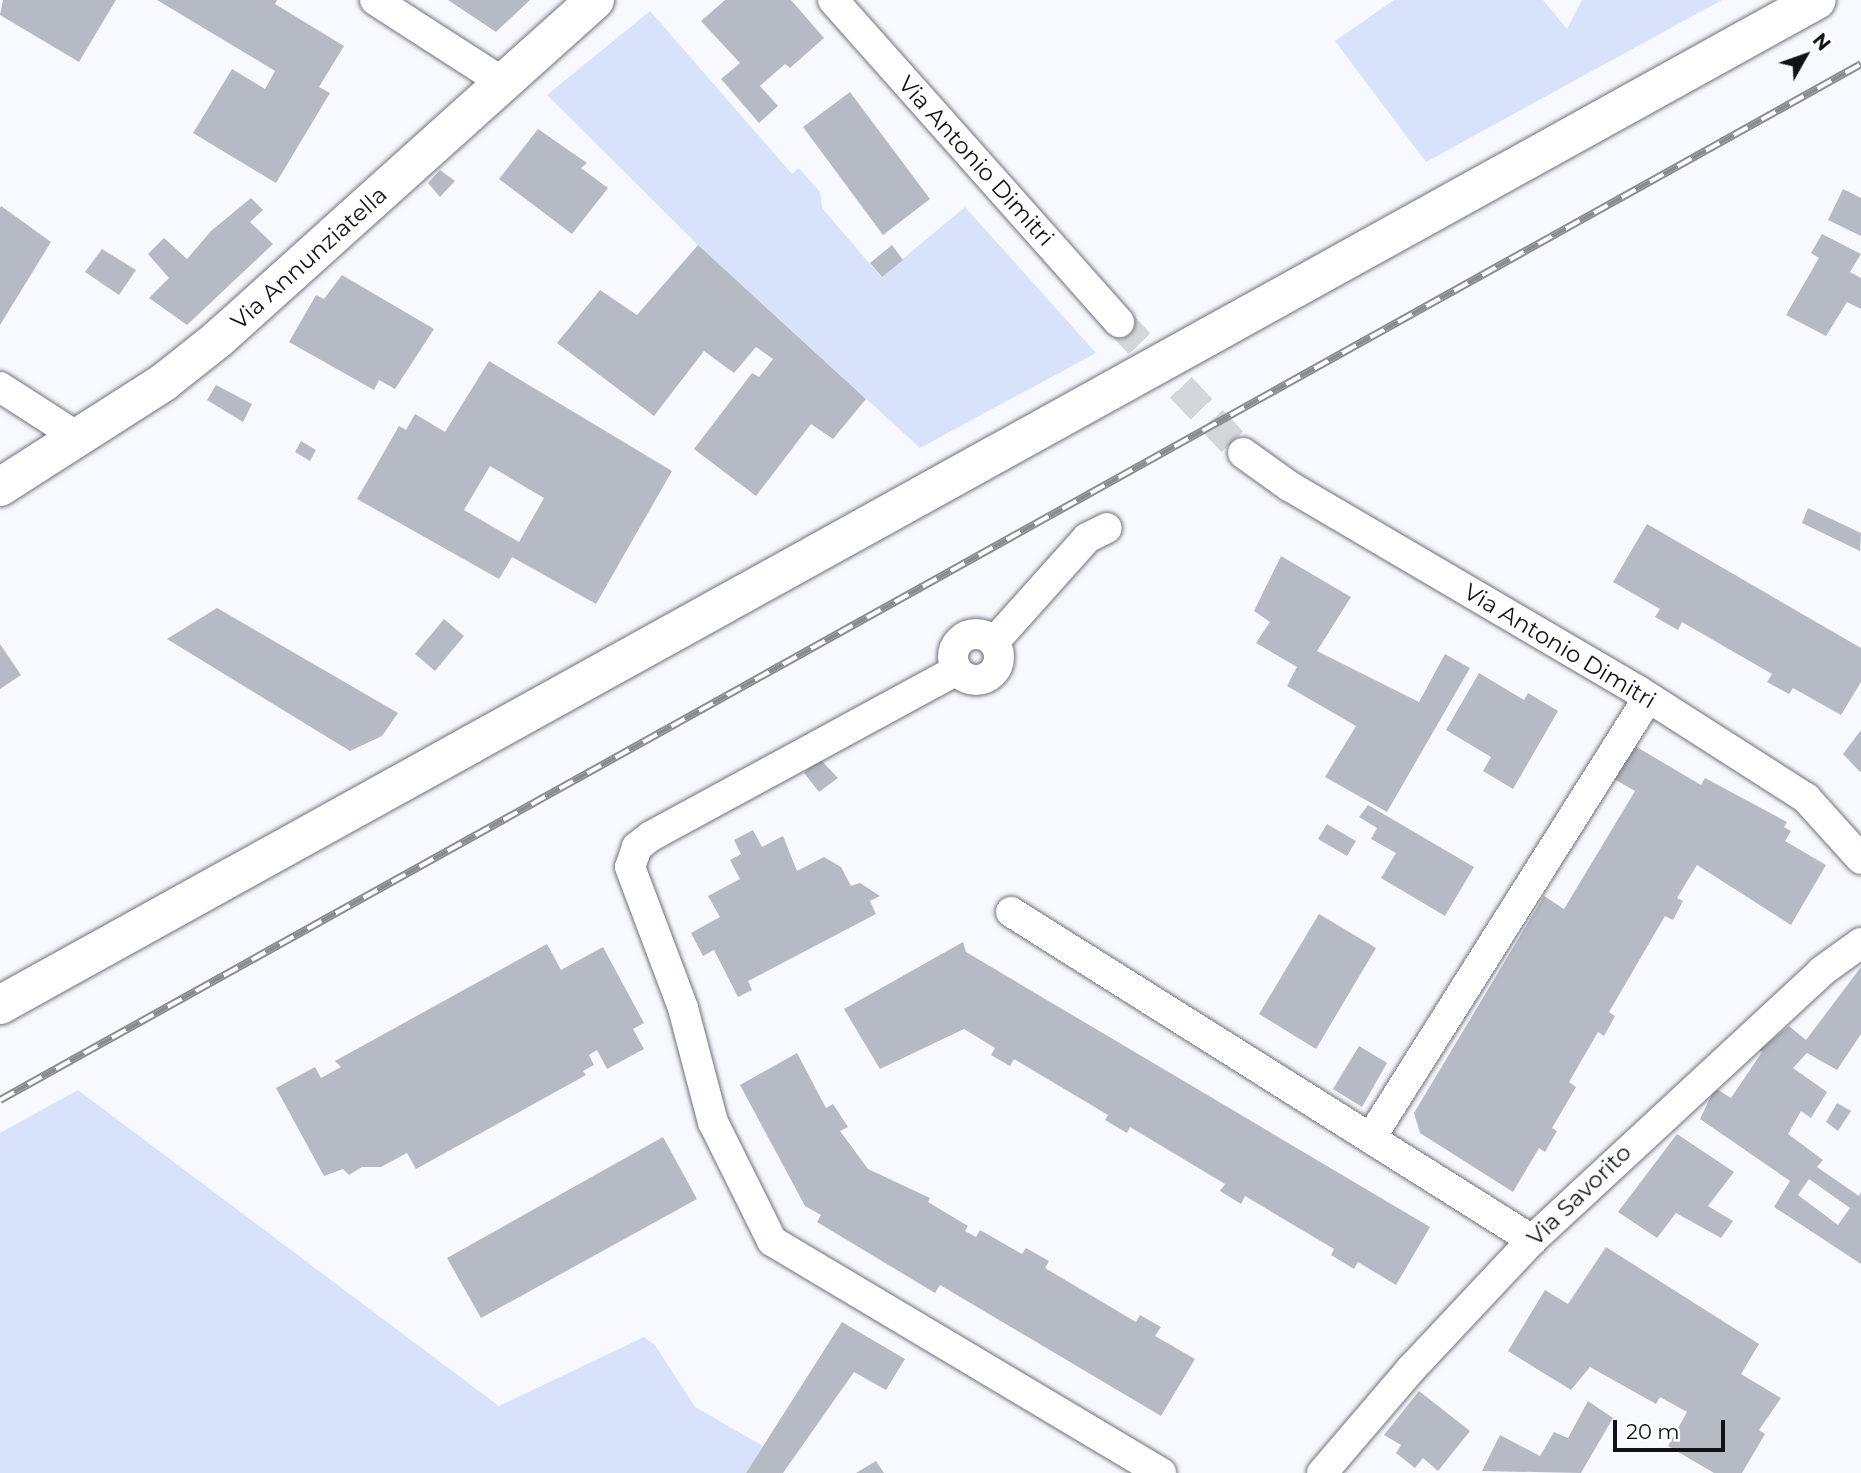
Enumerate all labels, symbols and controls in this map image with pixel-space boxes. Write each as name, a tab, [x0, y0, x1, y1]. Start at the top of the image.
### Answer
north arrow	[1770, 21, 1840, 91]
text: N	[1808, 29, 1835, 55]
street label: Via Antonio Dimitri	[892, 70, 1060, 252]
street label: Via Annunziatella	[225, 181, 393, 335]
street label: Via Antonio Dimitri	[1459, 578, 1661, 714]
street label: Via Savorito	[1521, 1139, 1637, 1251]
scale bar	[1616, 1406, 1728, 1450]
text: 20 m	[1626, 1419, 1680, 1444]

